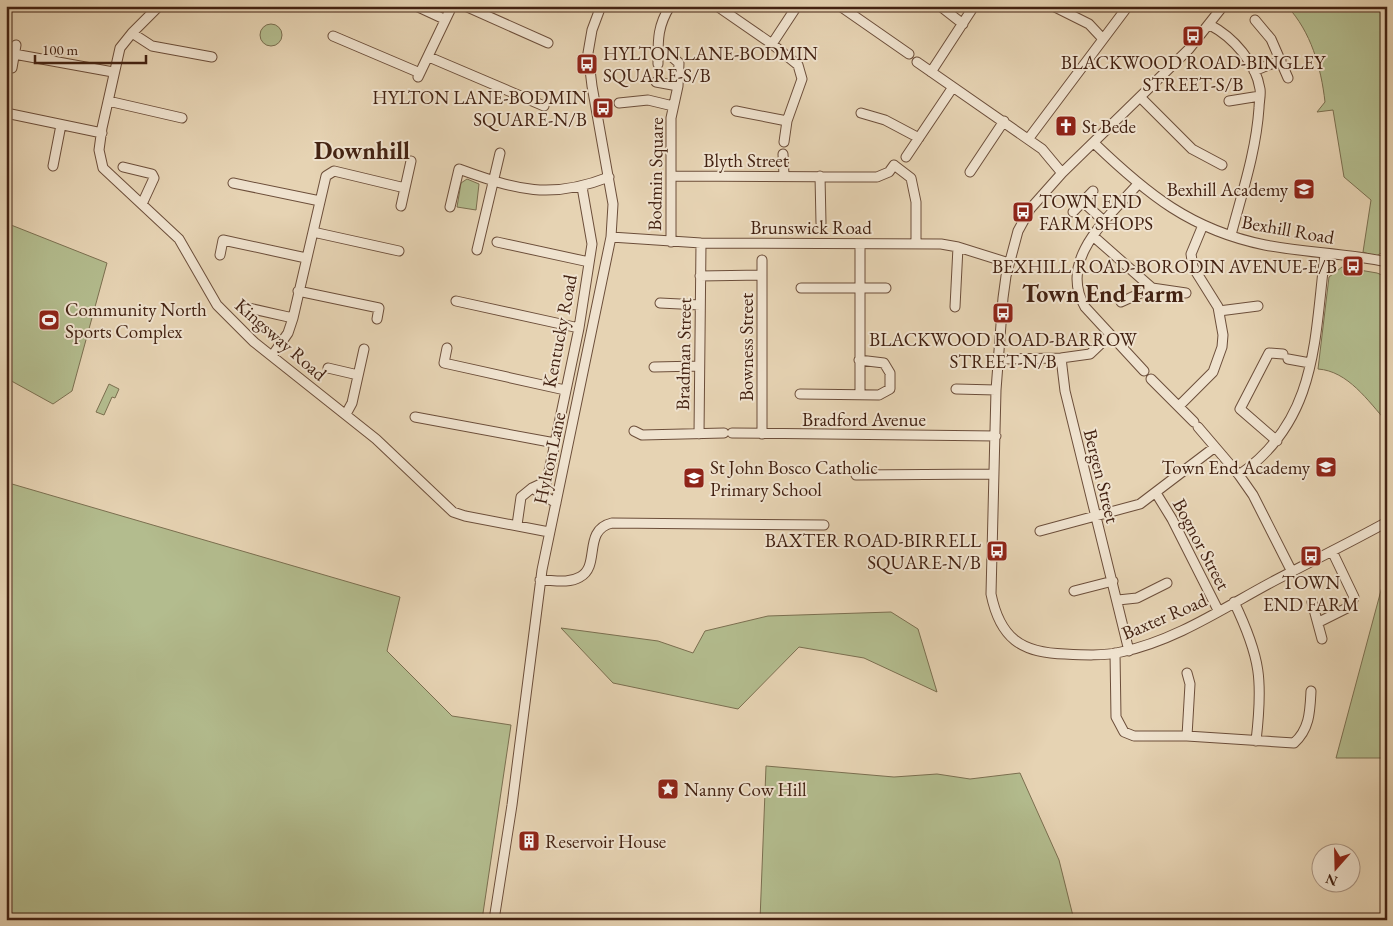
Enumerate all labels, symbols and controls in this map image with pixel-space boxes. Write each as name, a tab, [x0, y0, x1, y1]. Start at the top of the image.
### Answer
bus stop icon: BLACKWOOD ROAD-BINGLEY STREET-S/B	[1181, 24, 1205, 48]
scale bar	[35, 32, 146, 64]
text: 100 m	[42, 40, 79, 59]
place label: HYLTON LANE-BODMIN SQUARE-S/B	[603, 41, 818, 88]
place label: BLACKWOOD ROAD-BINGLEY STREET-S/B	[1061, 50, 1326, 97]
bus stop icon: HYLTON LANE-BODMIN SQUARE-S/B	[575, 52, 599, 76]
place label: HYLTON LANE-BODMIN SQUARE-N/B	[372, 85, 587, 132]
bus stop icon: HYLTON LANE-BODMIN SQUARE-N/B	[591, 96, 615, 120]
church icon: St Bede	[1054, 114, 1078, 138]
place label: St Bede	[1082, 114, 1136, 139]
street label: Bodmin Square	[642, 117, 669, 231]
district label: Downhill	[314, 135, 410, 166]
street label: Blyth Street	[703, 148, 789, 173]
place label: Bexhill Academy	[1167, 177, 1289, 202]
school or university icon: Bexhill Academy	[1292, 177, 1316, 201]
place label: TOWN END FARM SHOPS	[1039, 189, 1153, 236]
bus stop icon: TOWN END FARM SHOPS	[1011, 200, 1035, 224]
street label: Bexhill Road	[1240, 209, 1337, 250]
street label: Brunswick Road	[750, 215, 872, 240]
place label: BEXHILL ROAD-BORODIN AVENUE-E/B	[992, 254, 1337, 279]
bus stop icon: BEXHILL ROAD-BORODIN AVENUE-E/B	[1341, 254, 1365, 278]
street label: Kentucky Road	[536, 272, 583, 390]
district label: Town End Farm	[1022, 278, 1184, 309]
street label: Kingsway Road	[229, 293, 332, 386]
street label: Bowness Street	[734, 293, 759, 401]
place label: Community North Sports Complex	[65, 297, 207, 344]
street label: Bradman Street	[670, 297, 697, 411]
bus stop icon: BLACKWOOD ROAD-BARROW STREET-N/B	[991, 301, 1015, 325]
sports icon: Community North Sports Complex	[37, 308, 61, 332]
place label: BLACKWOOD ROAD-BARROW STREET-N/B	[869, 327, 1138, 374]
street label: Bradford Avenue	[802, 407, 926, 432]
street label: Hylton Lane	[528, 410, 571, 506]
street label: Bergen Street	[1078, 426, 1125, 526]
place label: St John Bosco Catholic Primary School	[710, 455, 878, 502]
place label: Town End Academy	[1162, 455, 1311, 480]
school or university icon: Town End Academy	[1314, 455, 1338, 479]
school or university icon: St John Bosco Catholic Primary School	[682, 466, 706, 490]
street label: Bognor Street	[1167, 494, 1236, 594]
place label: BAXTER ROAD-BIRRELL SQUARE-N/B	[765, 528, 981, 575]
bus stop icon: BAXTER ROAD-BIRRELL SQUARE-N/B	[985, 539, 1009, 563]
bus stop icon: TOWN END FARM	[1299, 544, 1323, 568]
place label: TOWN END FARM	[1263, 570, 1359, 617]
street label: Baxter Road	[1118, 587, 1211, 646]
place icon: Nanny Cow Hill	[656, 777, 680, 801]
place label: Nanny Cow Hill	[684, 777, 807, 802]
building icon: Reservoir House	[517, 829, 541, 853]
place label: Reservoir House	[545, 829, 666, 854]
north arrow	[1310, 844, 1360, 894]
text: N	[1323, 870, 1340, 891]

